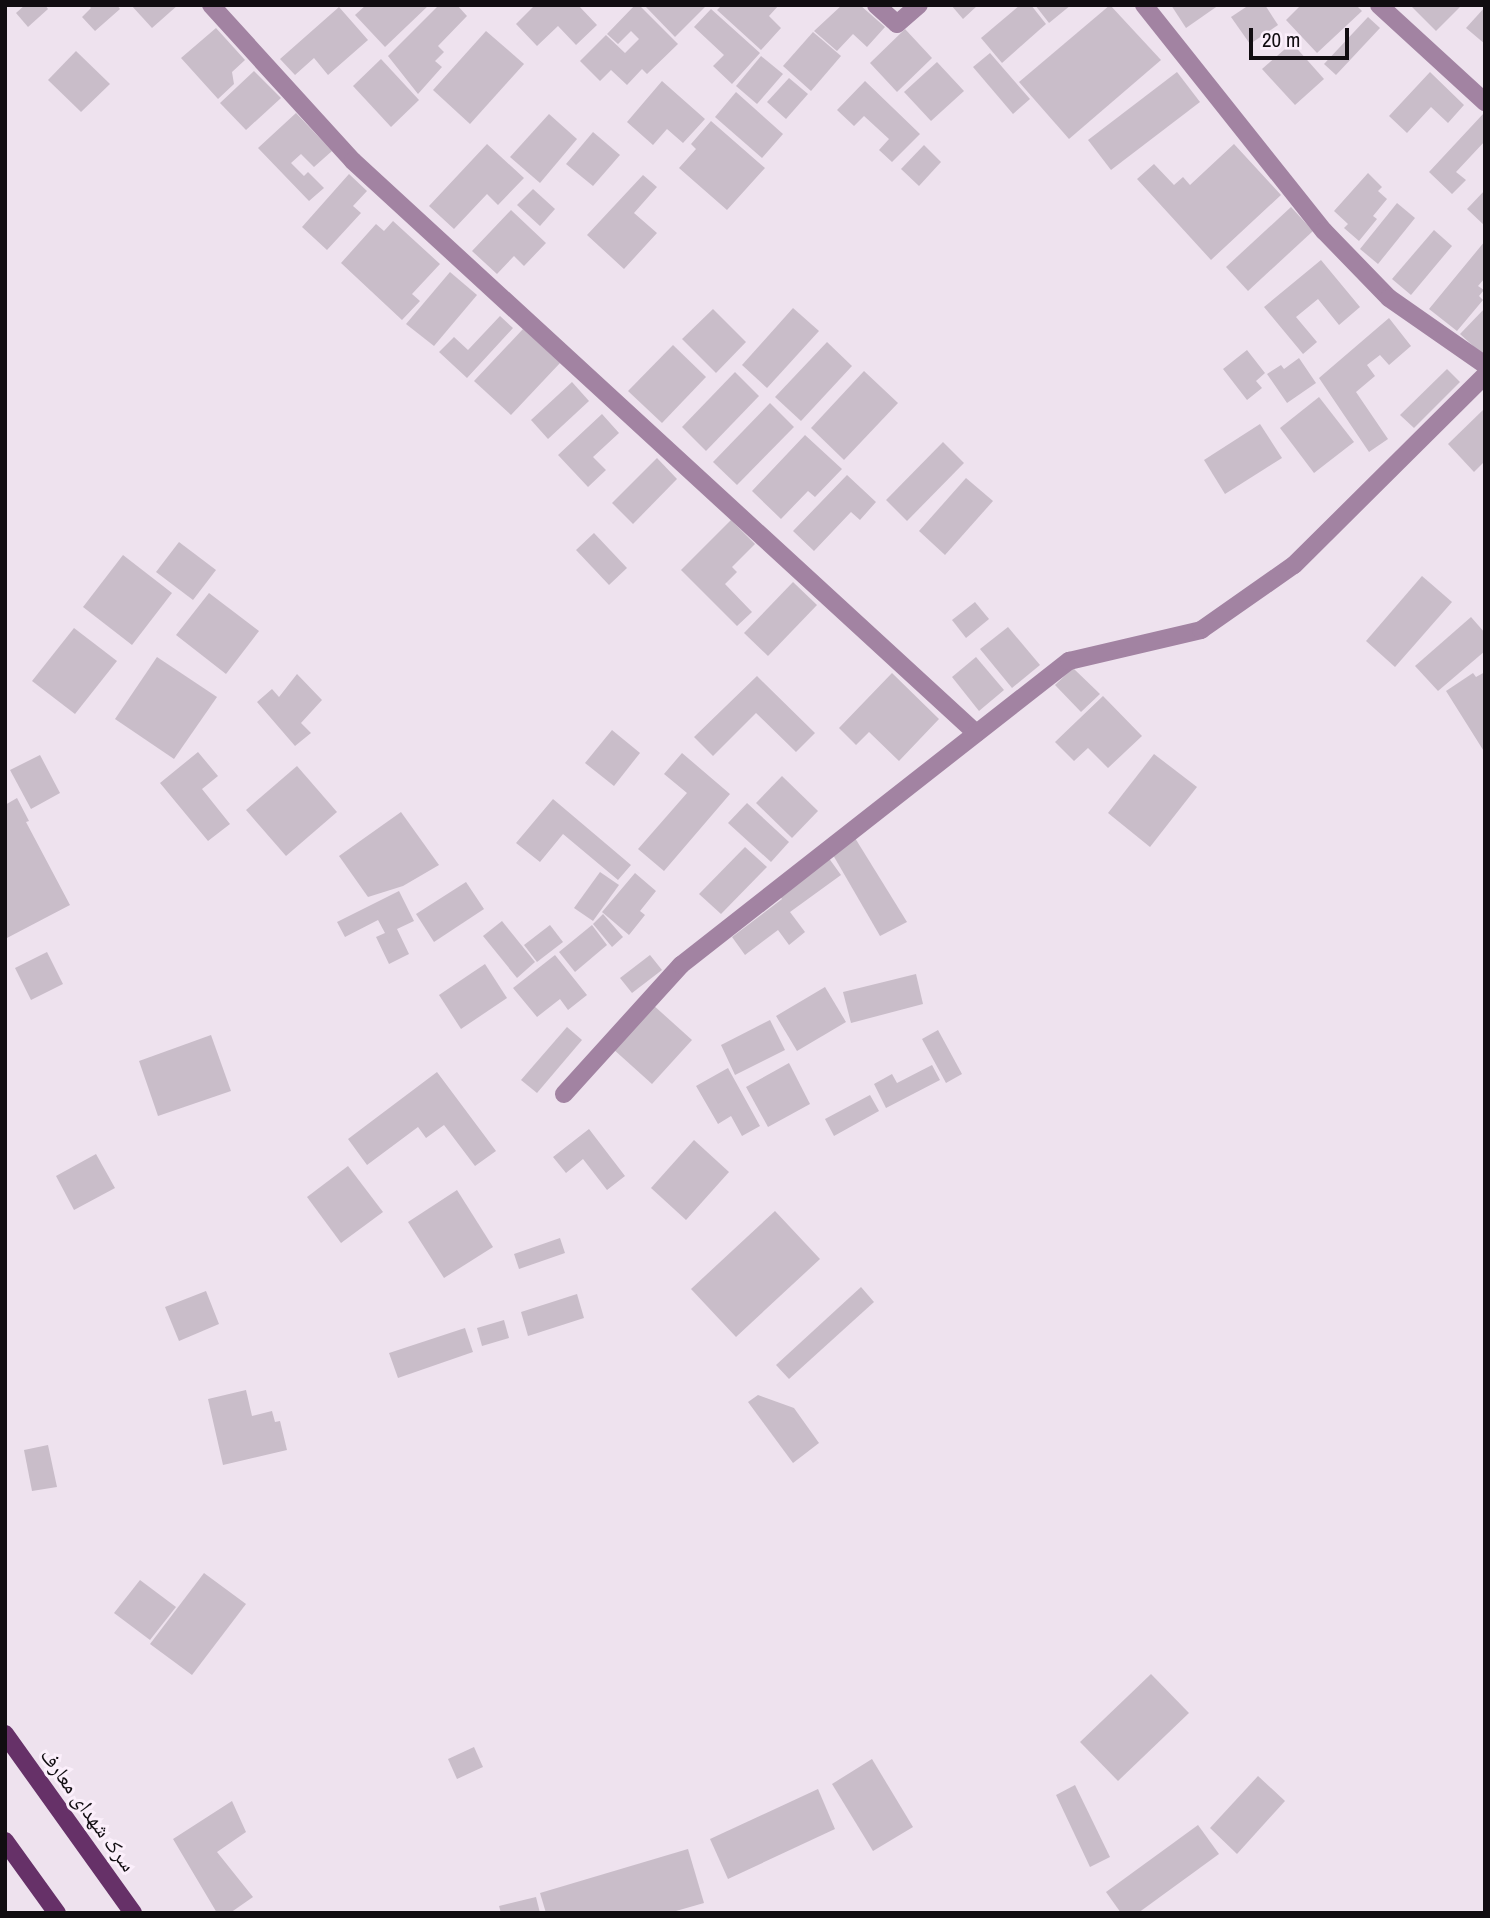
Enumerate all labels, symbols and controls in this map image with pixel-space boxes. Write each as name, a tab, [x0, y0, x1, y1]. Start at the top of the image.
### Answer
scale bar	[1252, 14, 1352, 58]
text: 20 m	[1262, 25, 1300, 54]
street label: سرک شهدای معارف	[35, 1743, 141, 1877]

